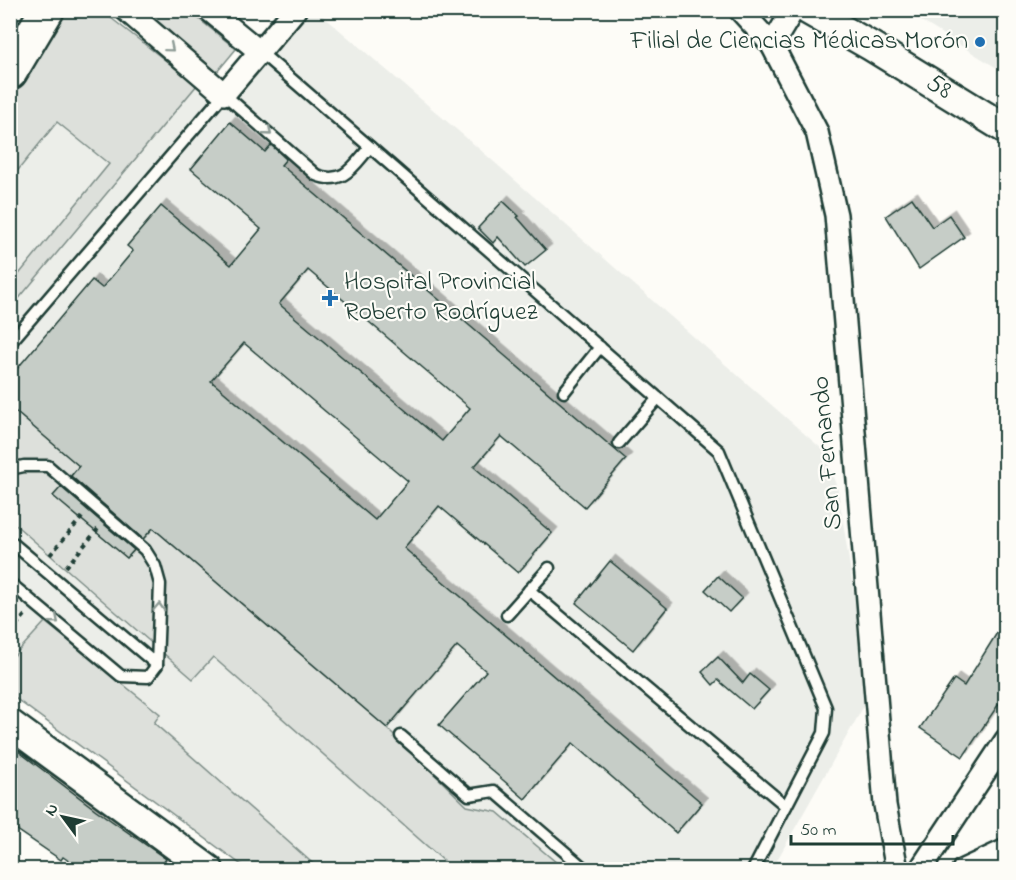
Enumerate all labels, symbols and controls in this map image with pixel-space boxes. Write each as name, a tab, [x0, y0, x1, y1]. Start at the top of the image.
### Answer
place label: Filial de Ciencias Médicas Morón	[630, 23, 968, 61]
marker: Filial de Ciencias Médicas Morón	[973, 35, 987, 49]
one-way arrow	[163, 41, 174, 52]
street label: 58	[918, 65, 959, 110]
one-way arrow	[261, 125, 271, 136]
place label: Hospital Provincial Roberto Rodríguez	[344, 264, 538, 332]
marker: Hospital Provincial Roberto Rodríguez	[321, 289, 339, 307]
street label: San Fernando	[802, 374, 854, 532]
one-way arrow	[153, 602, 165, 611]
one-way arrow	[48, 613, 59, 624]
north arrow	[33, 787, 93, 847]
text: N	[39, 799, 65, 821]
scale bar	[791, 808, 953, 846]
text: 50 m	[800, 818, 837, 844]

